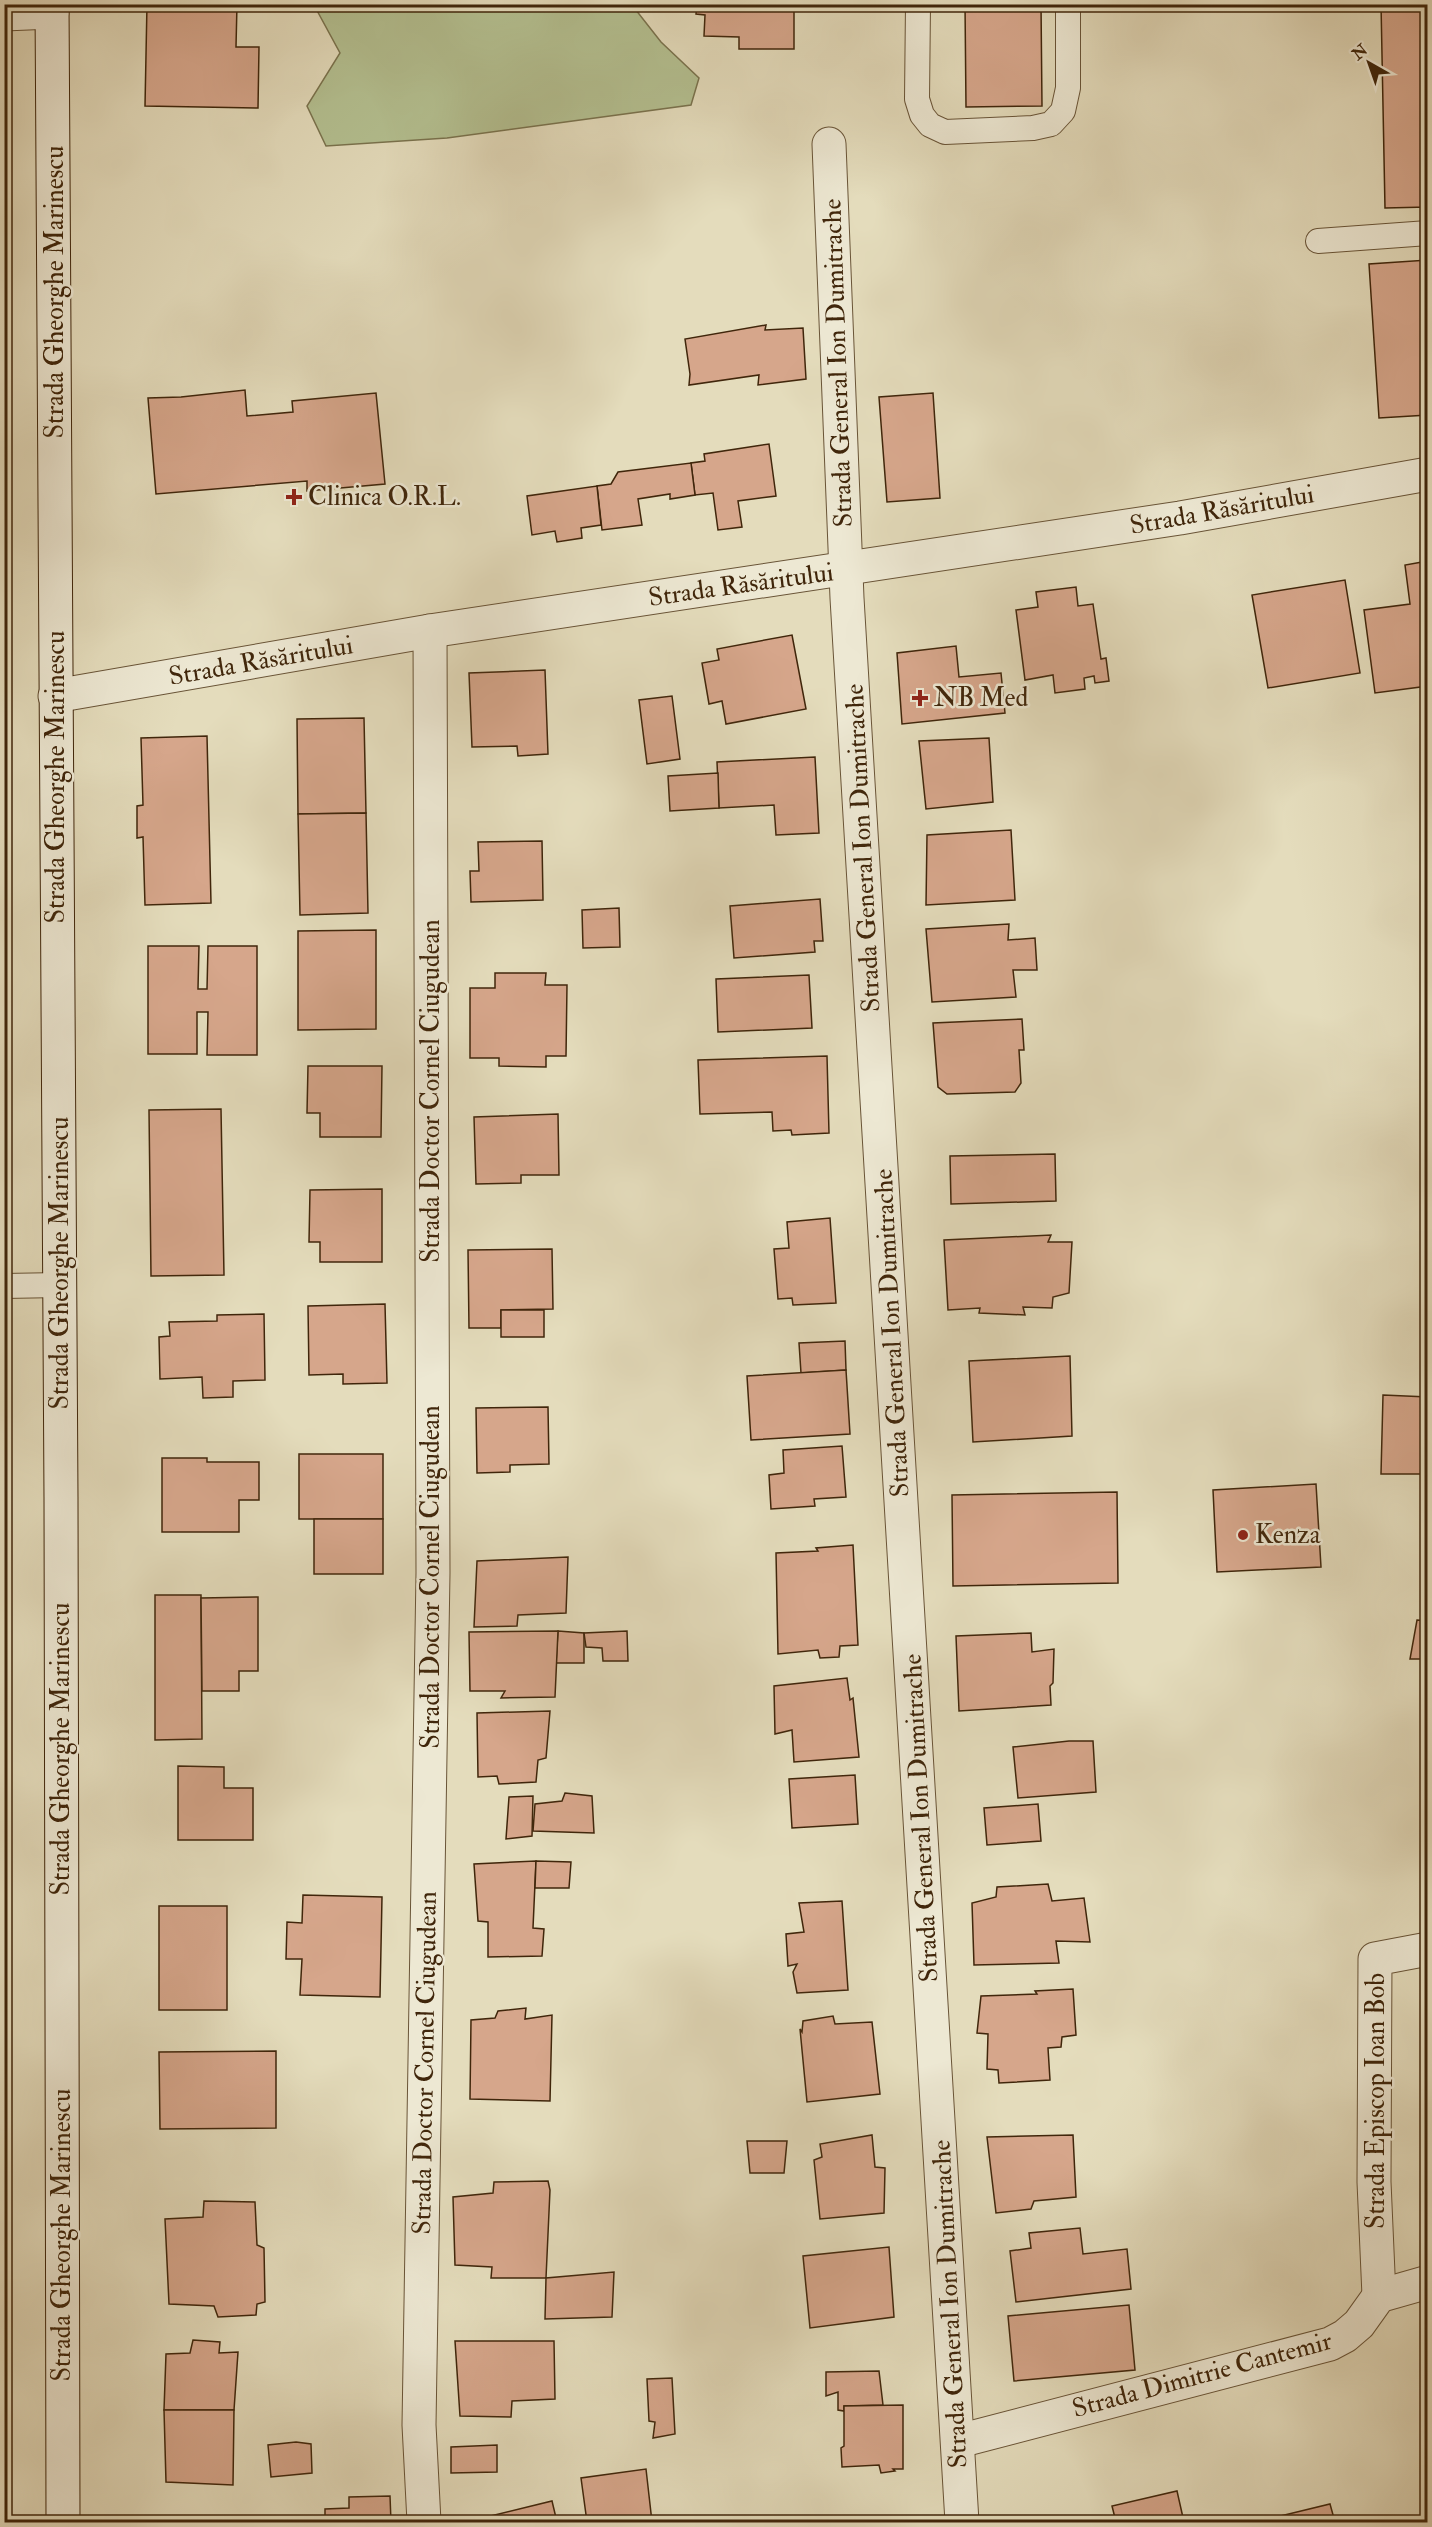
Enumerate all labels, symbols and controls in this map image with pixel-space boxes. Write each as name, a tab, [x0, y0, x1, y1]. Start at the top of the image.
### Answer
north arrow	[1339, 33, 1399, 93]
text: N	[1347, 40, 1372, 65]
street label: Strada Gheorghe Marinescu	[39, 146, 71, 438]
street label: Strada General Ion Dumitrache	[816, 198, 860, 528]
street label: Strada Răsăritului	[1127, 478, 1317, 542]
place label: Clinica O.R.L.	[308, 481, 461, 513]
marker: Clinica O.R.L.	[285, 488, 303, 506]
street label: Strada Răsăritului	[646, 556, 836, 614]
street label: Strada Răsăritului	[166, 629, 356, 693]
street label: Strada Gheorghe Marinescu	[40, 631, 72, 923]
place label: NB Med	[934, 682, 1028, 714]
street label: Strada General Ion Dumitrache	[838, 683, 888, 1013]
marker: NB Med	[911, 689, 929, 707]
street label: Strada Doctor Cornel Ciugudean	[415, 919, 447, 1263]
street label: Strada Gheorghe Marinescu	[44, 1117, 76, 1409]
street label: Strada General Ion Dumitrache	[867, 1168, 917, 1498]
street label: Strada Doctor Cornel Ciugudean	[415, 1405, 447, 1749]
place label: Kenza	[1255, 1519, 1321, 1551]
marker: Kenza	[1236, 1528, 1250, 1542]
street label: Strada Gheorghe Marinescu	[45, 1603, 77, 1895]
street label: Strada General Ion Dumitrache	[896, 1653, 946, 1983]
street label: Strada Doctor Cornel Ciugudean	[406, 1891, 444, 2235]
street label: Strada Episcop Ioan Bob	[1360, 1973, 1393, 2229]
street label: Strada Gheorghe Marinescu	[46, 2089, 78, 2381]
street label: Strada General Ion Dumitrache	[925, 2139, 975, 2469]
street label: Strada Dimitrie Cantemir	[1069, 2325, 1336, 2425]

